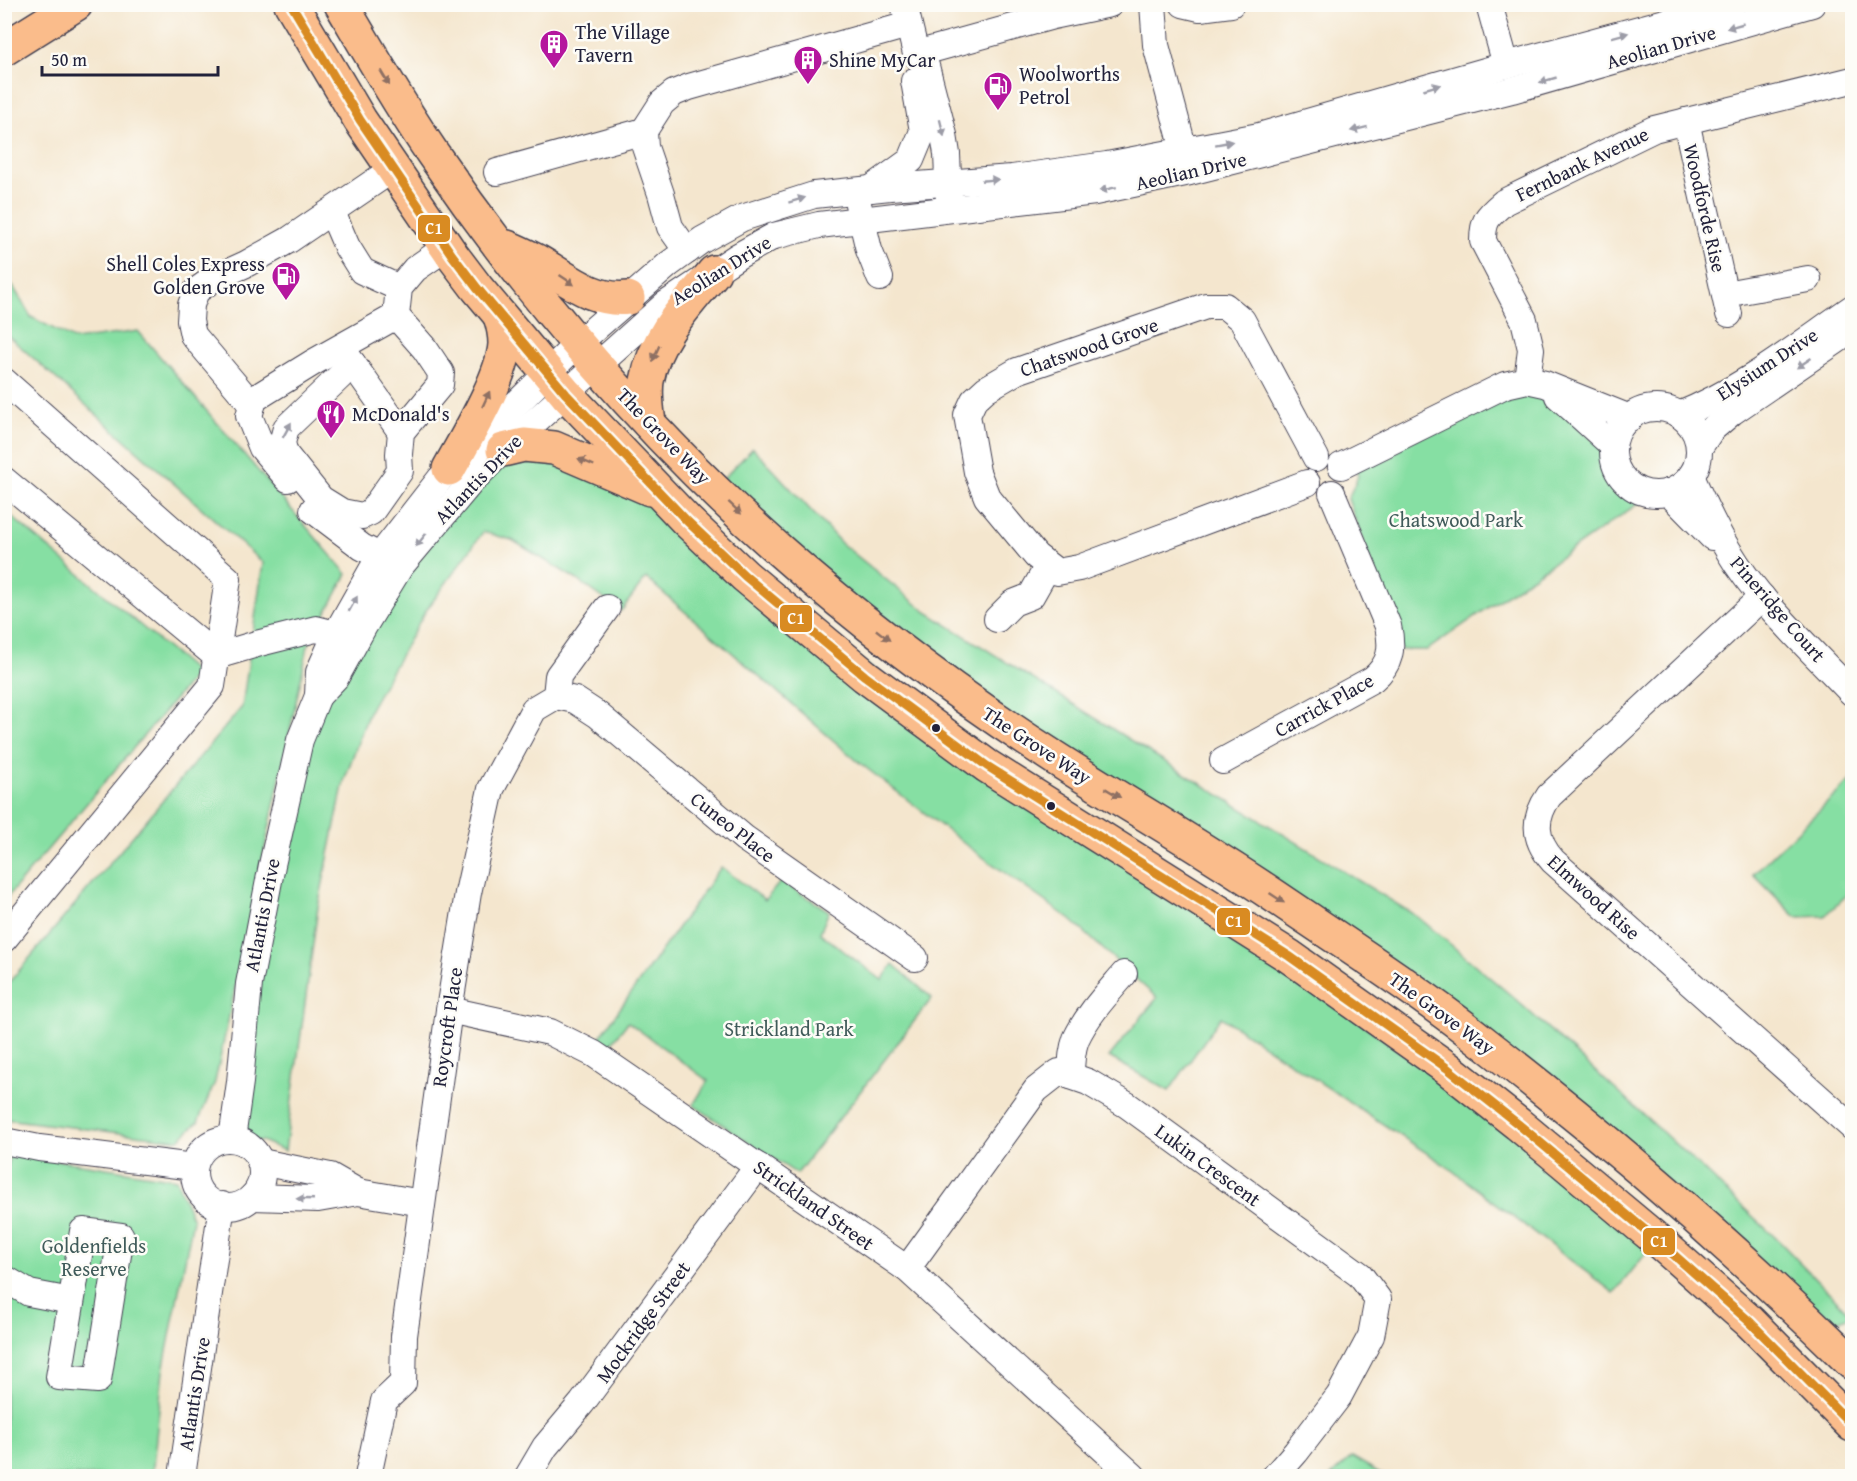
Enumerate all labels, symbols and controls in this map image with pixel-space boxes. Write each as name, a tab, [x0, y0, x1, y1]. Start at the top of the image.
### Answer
place label: The Village Tavern	[575, 17, 670, 69]
street label: Aeolian Drive	[1603, 17, 1719, 76]
one-way arrow	[1726, 22, 1744, 31]
building icon: The Village Tavern	[538, 28, 570, 70]
one-way arrow	[1612, 30, 1630, 39]
scale bar	[42, 39, 218, 77]
building icon: Shine MyCar	[792, 44, 824, 86]
place label: Shine MyCar	[829, 45, 936, 74]
text: 50 m	[51, 46, 87, 73]
place label: Woolworths Petrol	[1019, 59, 1120, 111]
one-way arrow	[380, 70, 390, 87]
fuel station icon: Woolworths Petrol	[982, 70, 1014, 112]
one-way arrow	[1539, 76, 1557, 85]
one-way arrow	[1423, 82, 1441, 91]
one-way arrow	[937, 119, 947, 137]
street label: Fernbank Avenue	[1510, 119, 1653, 208]
one-way arrow	[1350, 125, 1368, 135]
one-way arrow	[1215, 138, 1234, 147]
street label: Woodforde Rise	[1677, 141, 1734, 275]
street label: Aeolian Drive	[1133, 144, 1249, 197]
one-way arrow	[981, 175, 1000, 185]
one-way arrow	[1099, 185, 1118, 195]
one-way arrow	[788, 195, 806, 204]
line badge: C1	[417, 214, 451, 243]
text: C1	[425, 216, 443, 240]
street label: Aeolian Drive	[665, 227, 776, 312]
place label: Shell Coles Express Golden Grove	[106, 249, 265, 301]
fuel station icon: Shell Coles Express Golden Grove	[270, 260, 302, 302]
one-way arrow	[559, 274, 575, 285]
street label: Chatswood Grove	[1016, 309, 1162, 384]
street label: Elysium Drive	[1710, 320, 1823, 407]
one-way arrow	[651, 345, 661, 363]
one-way arrow	[1796, 357, 1812, 368]
street label: The Grove Way	[611, 381, 718, 491]
one-way arrow	[481, 390, 490, 407]
restaurant icon: McDonald's	[315, 398, 347, 440]
place label: McDonald's	[352, 399, 450, 428]
one-way arrow	[282, 422, 292, 439]
street label: Atlantis Drive	[427, 427, 528, 530]
one-way arrow	[577, 457, 595, 466]
one-way arrow	[728, 501, 742, 515]
park label: Chatswood Park	[1389, 505, 1524, 534]
one-way arrow	[415, 532, 428, 548]
street label: Pineridge Court	[1724, 549, 1833, 668]
one-way arrow	[347, 596, 358, 612]
line badge: C1	[779, 604, 813, 633]
text: C1	[787, 606, 805, 630]
one-way arrow	[875, 629, 891, 642]
street label: Carrick Place	[1269, 665, 1379, 744]
street label: The Grove Way	[977, 698, 1097, 791]
unlabelled marker	[930, 722, 942, 734]
street label: Cuneo Place	[685, 784, 782, 869]
one-way arrow	[1105, 788, 1121, 799]
unlabelled marker	[1045, 800, 1057, 812]
street label: Elmwood Rise	[1542, 847, 1647, 946]
street label: Atlantis Drive	[236, 856, 287, 974]
one-way arrow	[1269, 892, 1285, 904]
line badge: C1	[1216, 907, 1251, 936]
text: C1	[1225, 909, 1243, 933]
street label: The Grove Way	[1383, 964, 1501, 1061]
street label: Roycroft Place	[424, 965, 469, 1089]
park label: Strickland Park	[724, 1014, 855, 1043]
street label: Lukin Crescent	[1149, 1116, 1267, 1213]
street label: Strickland Street	[748, 1152, 881, 1257]
one-way arrow	[296, 1194, 315, 1204]
line badge: C1	[1642, 1227, 1676, 1256]
text: C1	[1650, 1229, 1668, 1253]
park label: Goldenfields Reserve	[42, 1231, 146, 1283]
street label: Mockridge Street	[588, 1255, 697, 1389]
street label: Atlantis Drive	[170, 1335, 217, 1453]

